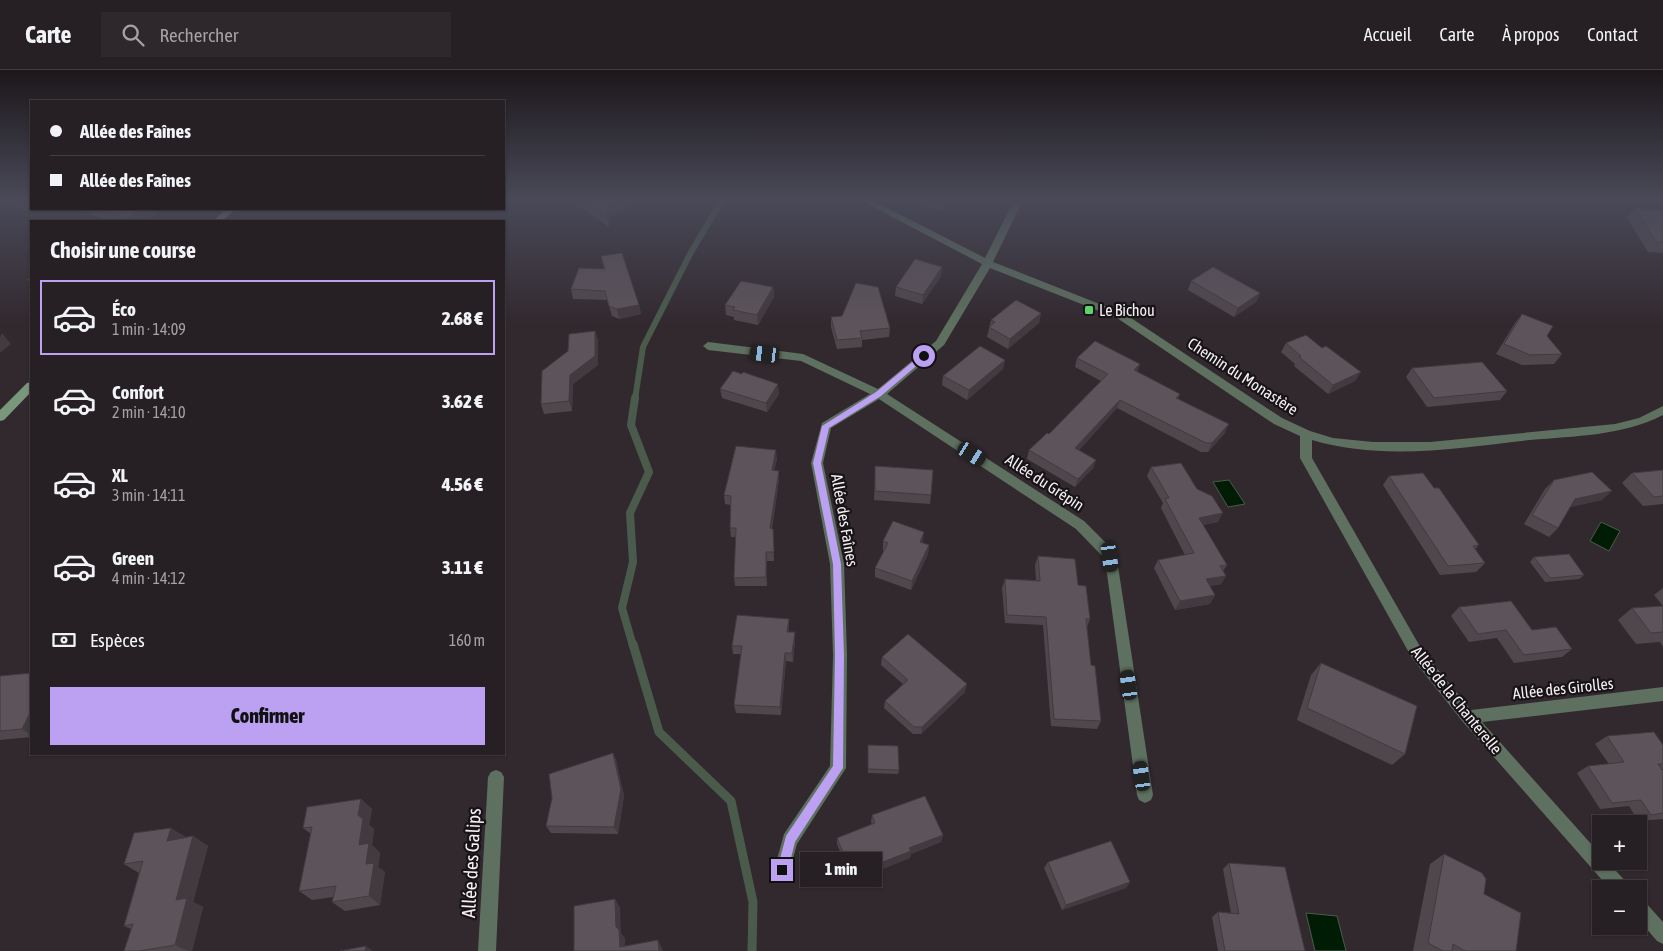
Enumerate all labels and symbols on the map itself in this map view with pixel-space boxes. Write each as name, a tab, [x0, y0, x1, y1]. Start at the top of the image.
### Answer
place label: Le Bichou	[1099, 301, 1155, 319]
marker: Le Bichou	[1083, 304, 1095, 316]
street label: Chemin du Monastère	[1185, 334, 1301, 418]
car	[749, 345, 780, 363]
route start	[913, 345, 935, 367]
car	[955, 440, 988, 468]
street label: Allée du Grépin	[1002, 450, 1088, 515]
street label: Allée des Faînes	[828, 472, 862, 568]
car	[1100, 541, 1119, 573]
street label: Allée de la Chanterelle	[1408, 643, 1506, 757]
car	[1119, 669, 1138, 701]
street label: Allée des Girolles	[1512, 674, 1615, 702]
car	[1132, 760, 1151, 792]
street label: Allée des Galips	[457, 807, 485, 918]
callout: 1 min	[800, 852, 882, 888]
route end	[771, 859, 793, 881]

